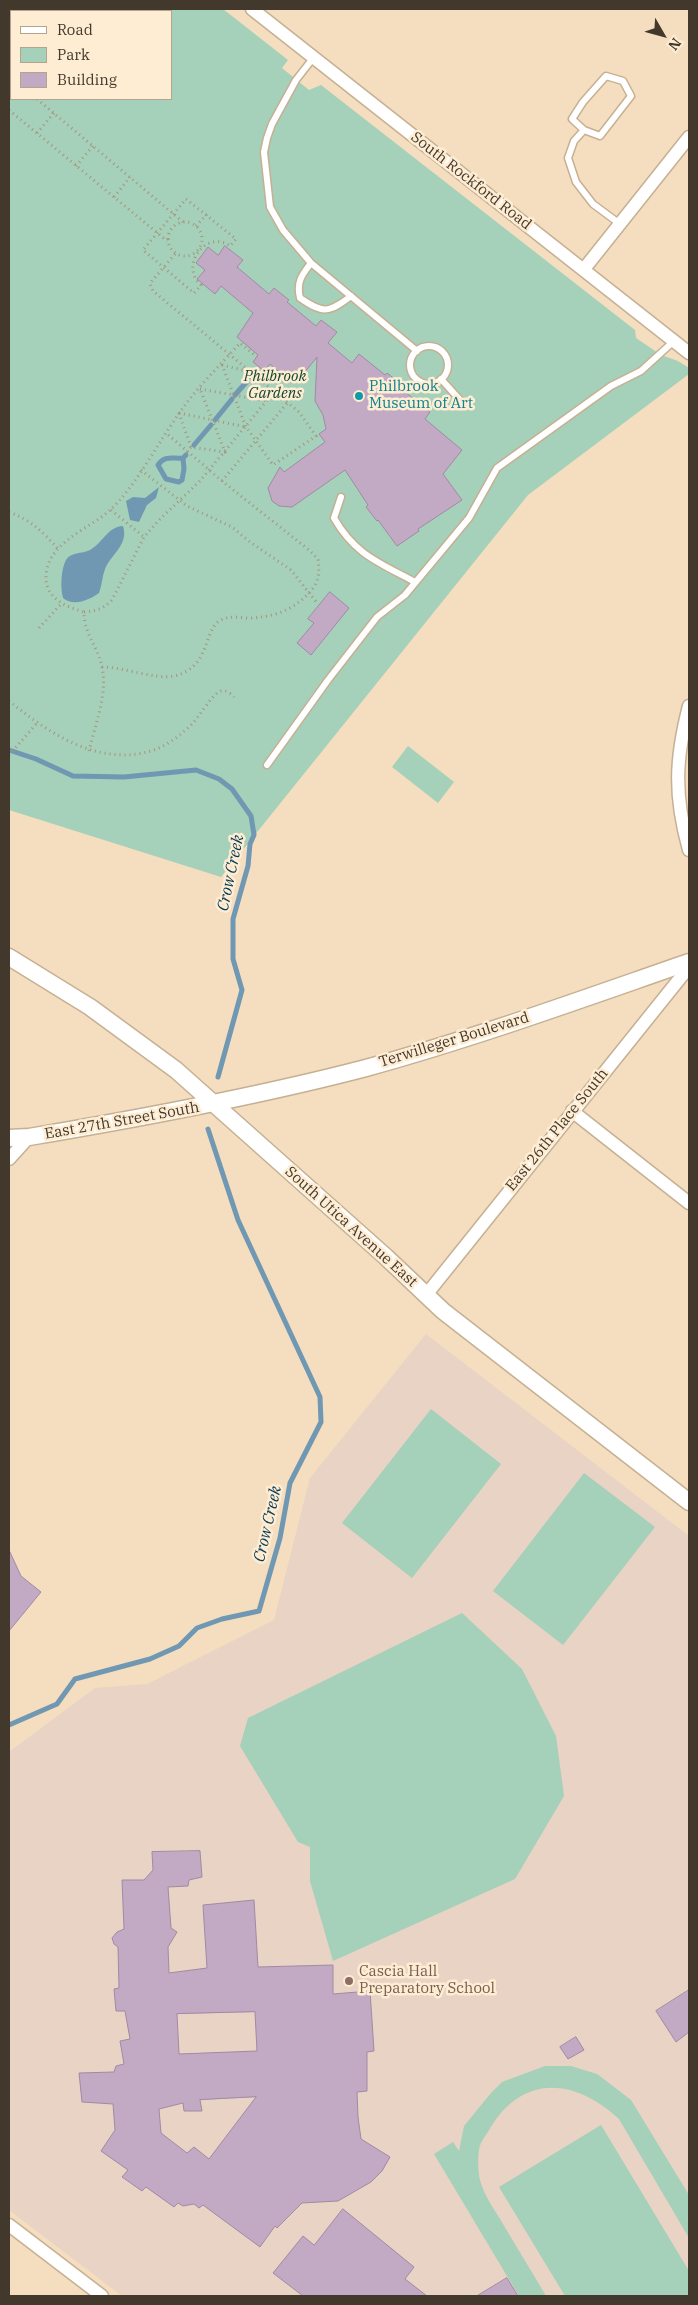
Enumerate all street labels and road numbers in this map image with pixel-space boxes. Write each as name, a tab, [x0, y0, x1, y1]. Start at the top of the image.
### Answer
street label: South Rockford Road	[407, 128, 535, 234]
street label: Terwilleger Boulevard	[377, 1009, 531, 1071]
street label: East 26th Place South	[502, 1065, 612, 1195]
street label: East 27th Street South	[43, 1099, 201, 1143]
street label: South Utica Avenue East	[281, 1163, 421, 1291]

